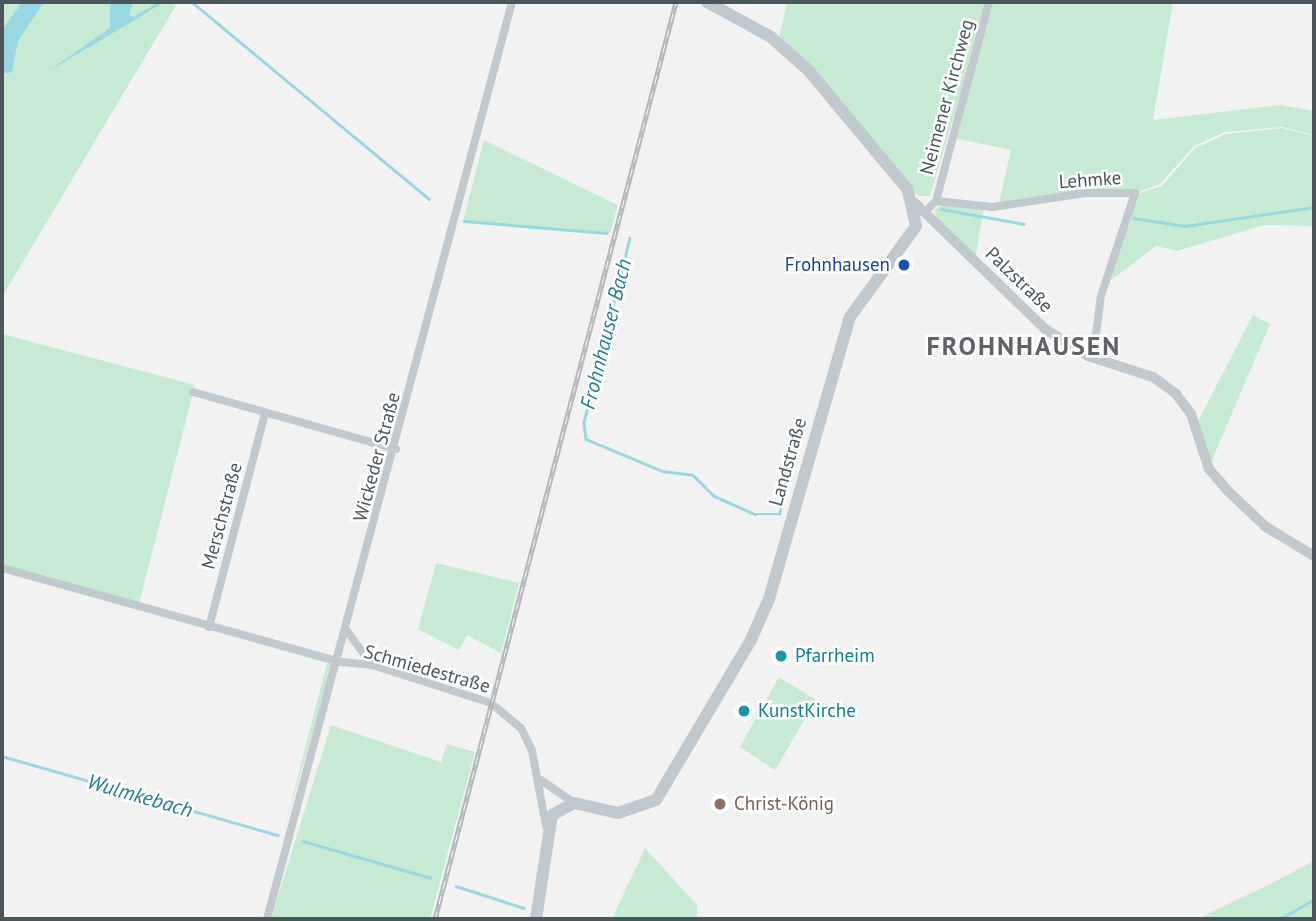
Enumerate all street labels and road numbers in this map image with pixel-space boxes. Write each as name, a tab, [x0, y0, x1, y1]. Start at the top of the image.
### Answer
street label: Neimener Kirchweg	[915, 17, 979, 177]
street label: Lehmke	[1058, 166, 1122, 194]
street label: Palzstraße	[981, 242, 1057, 318]
street label: Wickeder Straße	[349, 390, 405, 524]
street label: Landstraße	[765, 415, 811, 509]
street label: Merschstraße	[197, 460, 247, 572]
street label: Schmiedestraße	[361, 640, 493, 698]

